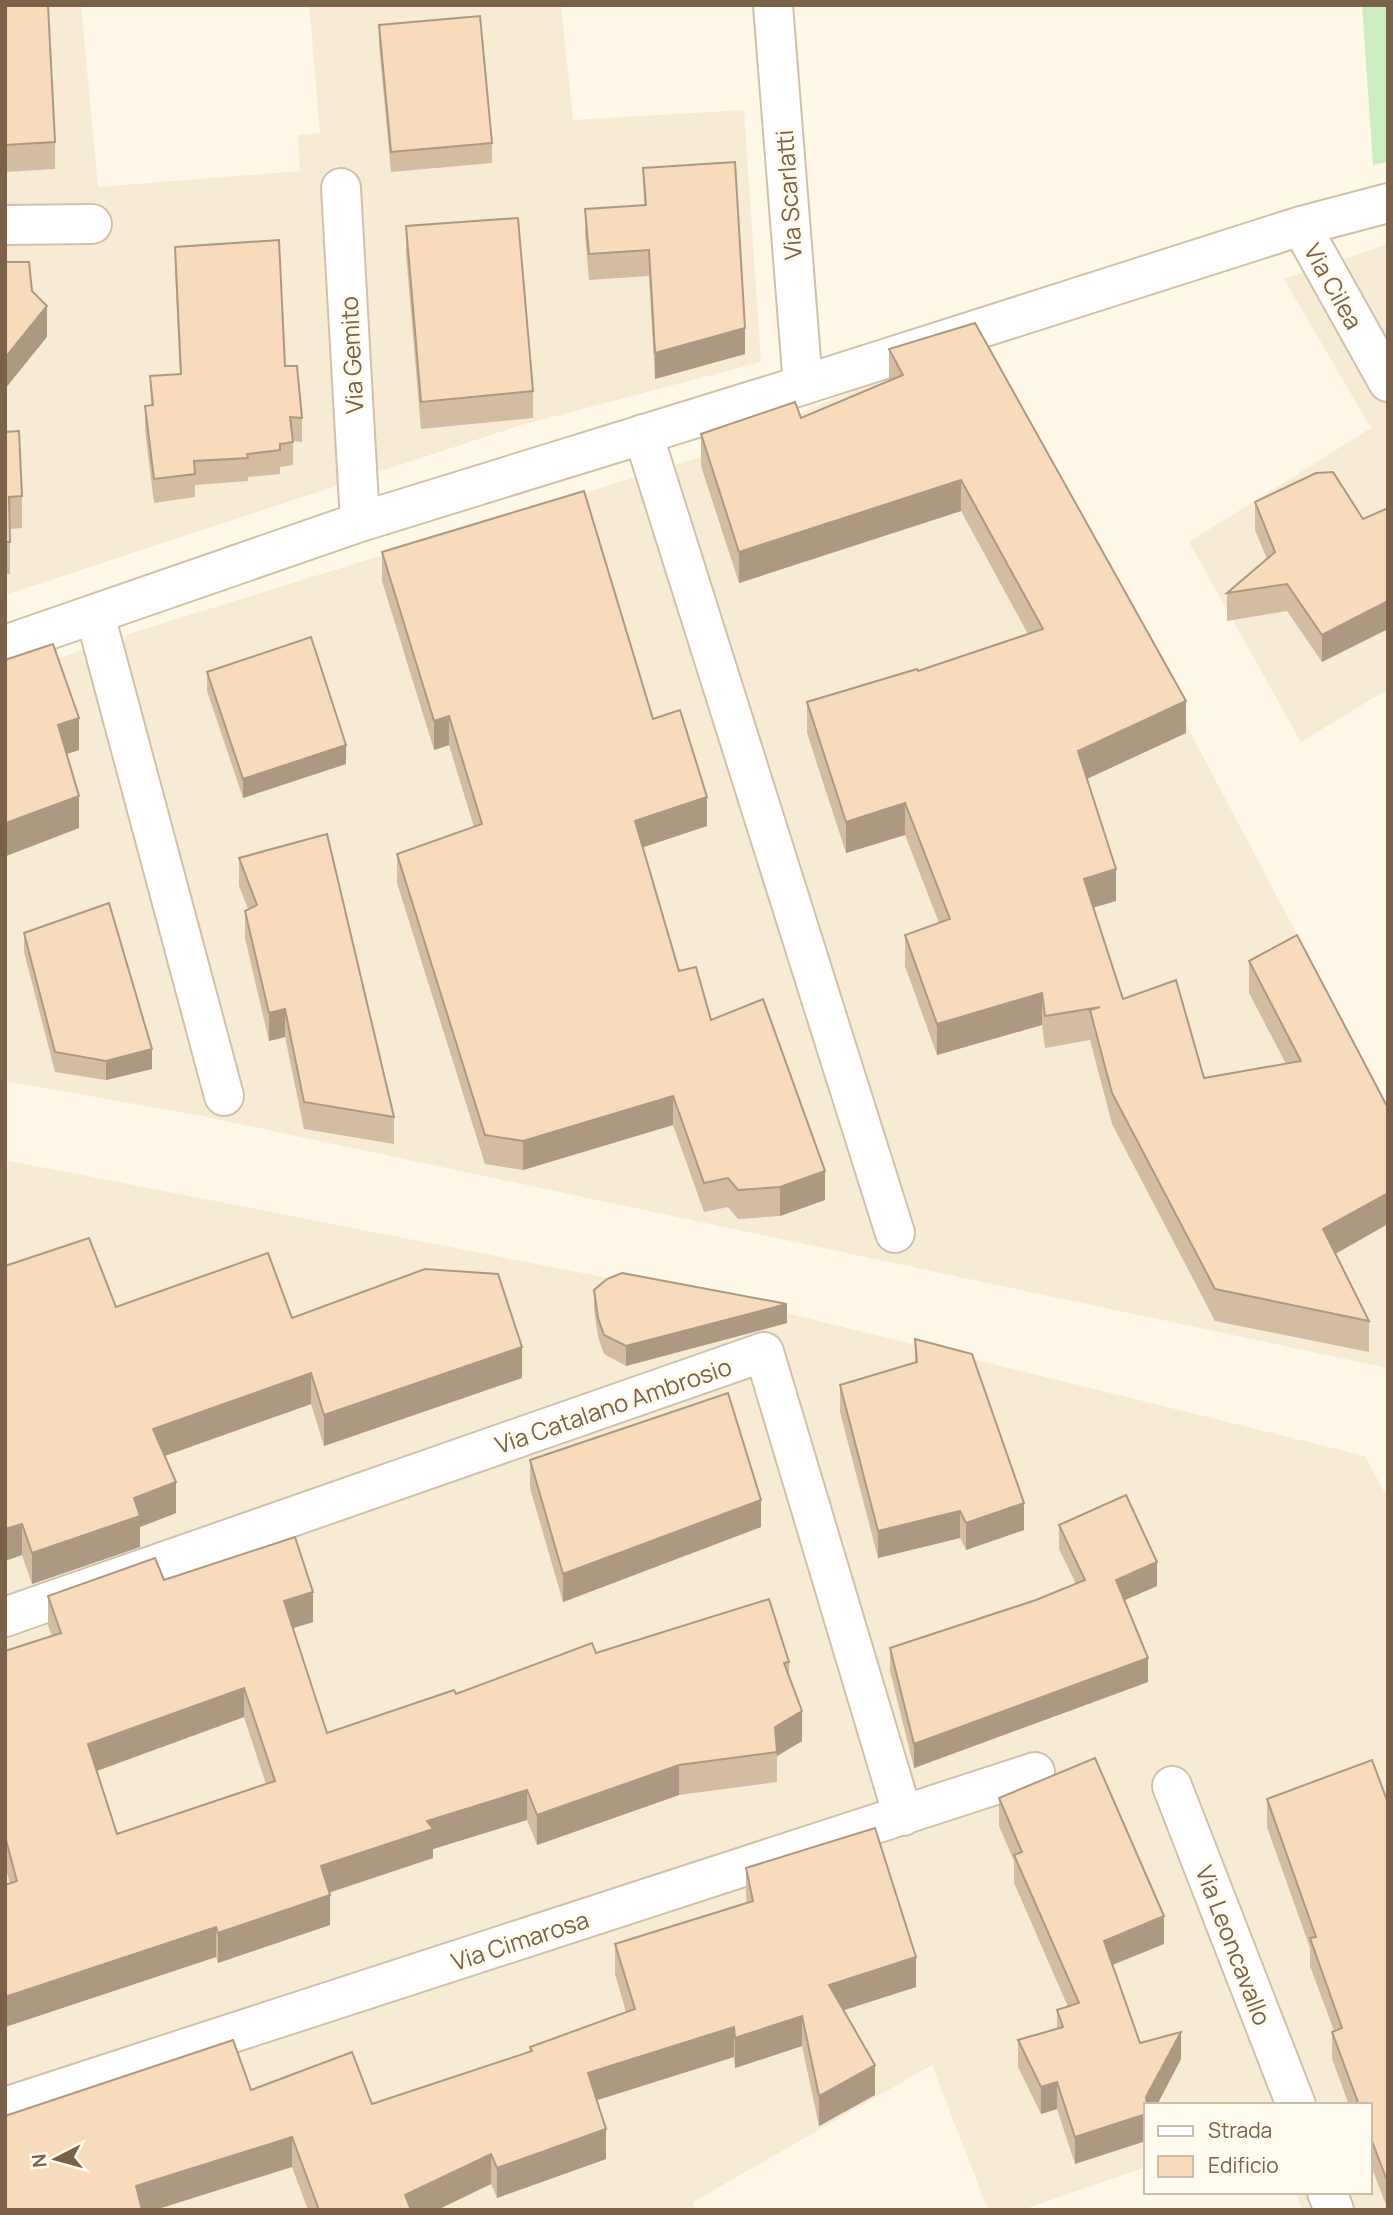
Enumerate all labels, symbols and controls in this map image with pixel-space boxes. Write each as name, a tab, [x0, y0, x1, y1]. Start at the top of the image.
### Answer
street label: Via Scarlatti	[767, 129, 809, 261]
street label: Via Cilea	[1297, 237, 1371, 335]
street label: Via Gemito	[331, 295, 371, 415]
street label: Via Catalano Ambrosio	[490, 1349, 736, 1461]
street label: Via Leoncavallo	[1188, 1860, 1280, 2030]
street label: Via Cimarosa	[447, 1902, 593, 1978]
legend	[1144, 2103, 1372, 2194]
text: Strada	[1208, 2116, 1272, 2144]
north arrow	[21, 2124, 91, 2194]
text: Edificio	[1208, 2151, 1279, 2179]
text: N	[25, 2153, 53, 2169]

